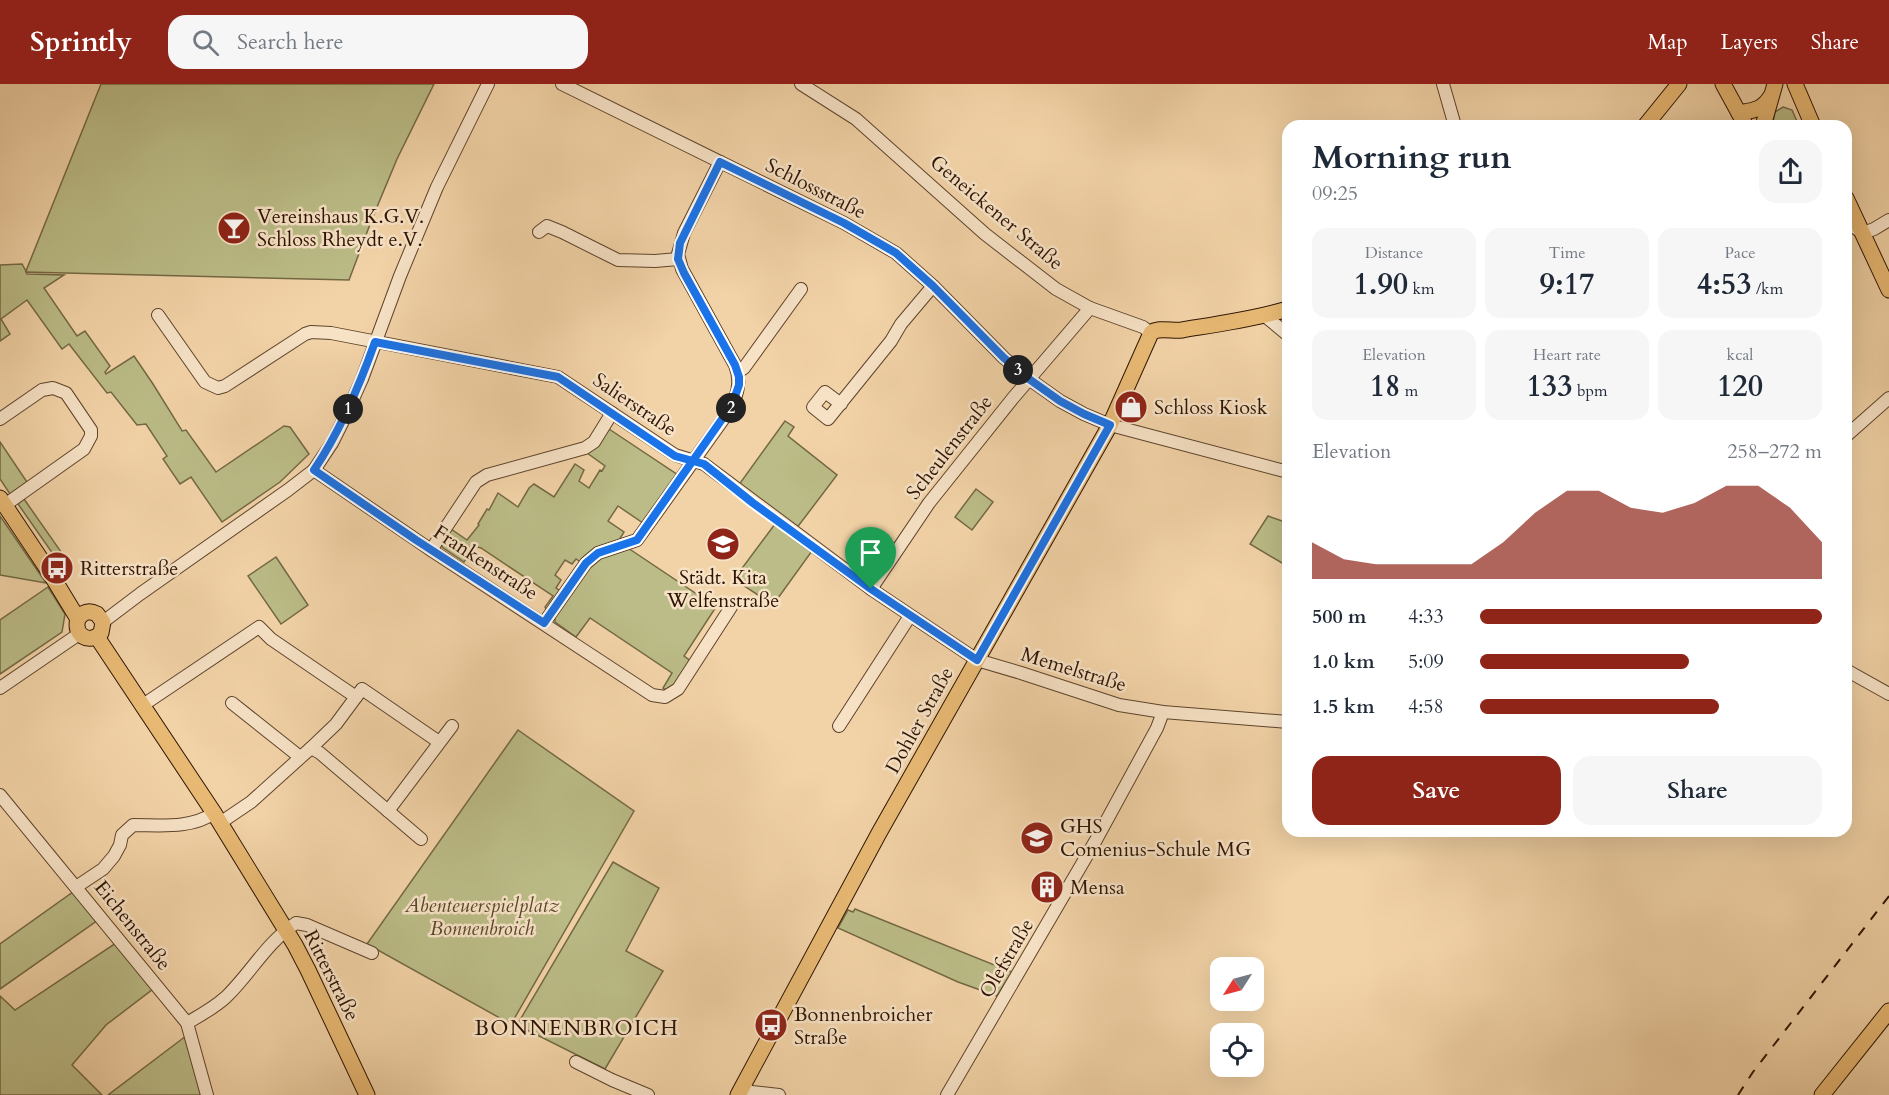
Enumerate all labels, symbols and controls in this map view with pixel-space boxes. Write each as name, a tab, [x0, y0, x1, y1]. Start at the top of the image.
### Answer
search box	[168, 15, 588, 69]
text: Sprintly	[30, 23, 132, 61]
icon: search	[189, 26, 222, 59]
text: Search here	[237, 27, 344, 57]
text: Map	[1648, 28, 1688, 57]
text: Layers	[1721, 28, 1778, 57]
text: Share	[1811, 28, 1859, 57]
text: Morning run	[1312, 135, 1512, 180]
button: share	[1759, 140, 1822, 203]
street label: Geneickener Straße	[924, 149, 1069, 276]
street label: Schlossstraße	[761, 152, 871, 225]
text: 09:25	[1312, 180, 1358, 207]
place label: Vereinshaus K.G.V. Schloss Rheydt e.V.	[257, 203, 424, 253]
bar icon: Vereinshaus K.G.V. Schloss Rheydt e.V.	[216, 210, 252, 246]
text: Distance	[1365, 242, 1423, 264]
text: Time	[1548, 242, 1586, 264]
text: Pace	[1725, 242, 1755, 264]
text: 1.90	[1353, 264, 1408, 305]
text: 9:17	[1540, 264, 1594, 305]
text: 4:53	[1697, 264, 1752, 305]
text: km	[1408, 278, 1435, 300]
text: /km	[1752, 278, 1783, 300]
text: Elevation	[1362, 344, 1426, 366]
text: Heart rate	[1533, 344, 1601, 366]
text: kcal	[1727, 344, 1753, 366]
pin: 3	[1003, 355, 1033, 385]
text: 3	[1014, 359, 1022, 381]
street label: Salierstraße	[588, 366, 682, 442]
text: 18	[1370, 366, 1400, 407]
text: 133	[1526, 366, 1573, 407]
text: 120	[1717, 366, 1763, 407]
text: m	[1400, 380, 1418, 402]
text: bpm	[1573, 380, 1608, 402]
street label: Scheulenstraße	[900, 389, 999, 505]
shop icon: Schloss Kiosk	[1113, 389, 1149, 425]
pin: 2	[716, 393, 746, 423]
pin: 1	[333, 394, 363, 424]
place label: Schloss Kiosk	[1154, 394, 1268, 421]
text: 2	[727, 397, 735, 419]
text: 1	[344, 398, 352, 420]
text: Elevation	[1312, 438, 1391, 465]
text: 258–272 m	[1727, 438, 1822, 465]
street label: Frankenstraße	[428, 518, 543, 606]
school or university icon: Städt. Kita Welfenstraße	[705, 526, 741, 562]
pin	[845, 527, 896, 589]
icon: arrive	[854, 536, 887, 569]
bus stop icon: Ritterstraße	[39, 550, 75, 586]
place label: Ritterstraße	[80, 555, 178, 582]
place label: Städt. Kita Welfenstraße	[666, 564, 779, 614]
text: 500 m	[1312, 603, 1367, 630]
text: 4:33	[1408, 603, 1444, 630]
street label: Memelstraße	[1018, 641, 1130, 698]
text: 1.0 km	[1312, 648, 1375, 675]
text: 5:09	[1408, 648, 1444, 675]
street label: Dohler Straße	[879, 662, 960, 778]
text: 1.5 km	[1312, 693, 1375, 720]
text: 4:58	[1408, 693, 1444, 720]
button: Save	[1312, 756, 1561, 825]
button: Share	[1573, 756, 1822, 825]
place label: GHS Comenius-Schule MG	[1060, 813, 1251, 863]
school or university icon: GHS Comenius-Schule MG	[1019, 820, 1055, 856]
building icon: Mensa	[1029, 869, 1065, 905]
place label: Mensa	[1070, 874, 1125, 901]
street label: Eichenstraße	[88, 875, 177, 976]
park label: Abenteuerspielplatz Bonnenbroich	[404, 892, 560, 942]
street label: Olefstraße	[973, 914, 1040, 1003]
street label: Ritterstraße	[297, 925, 366, 1025]
north arrow	[1210, 957, 1264, 1011]
map controls	[1210, 957, 1264, 1077]
place label: Bonnenbroicher Straße	[794, 1001, 933, 1051]
bus stop icon: Bonnenbroicher Straße	[753, 1007, 789, 1043]
district label: BONNENBROICH	[475, 1014, 679, 1043]
button: locate	[1210, 1023, 1264, 1077]

